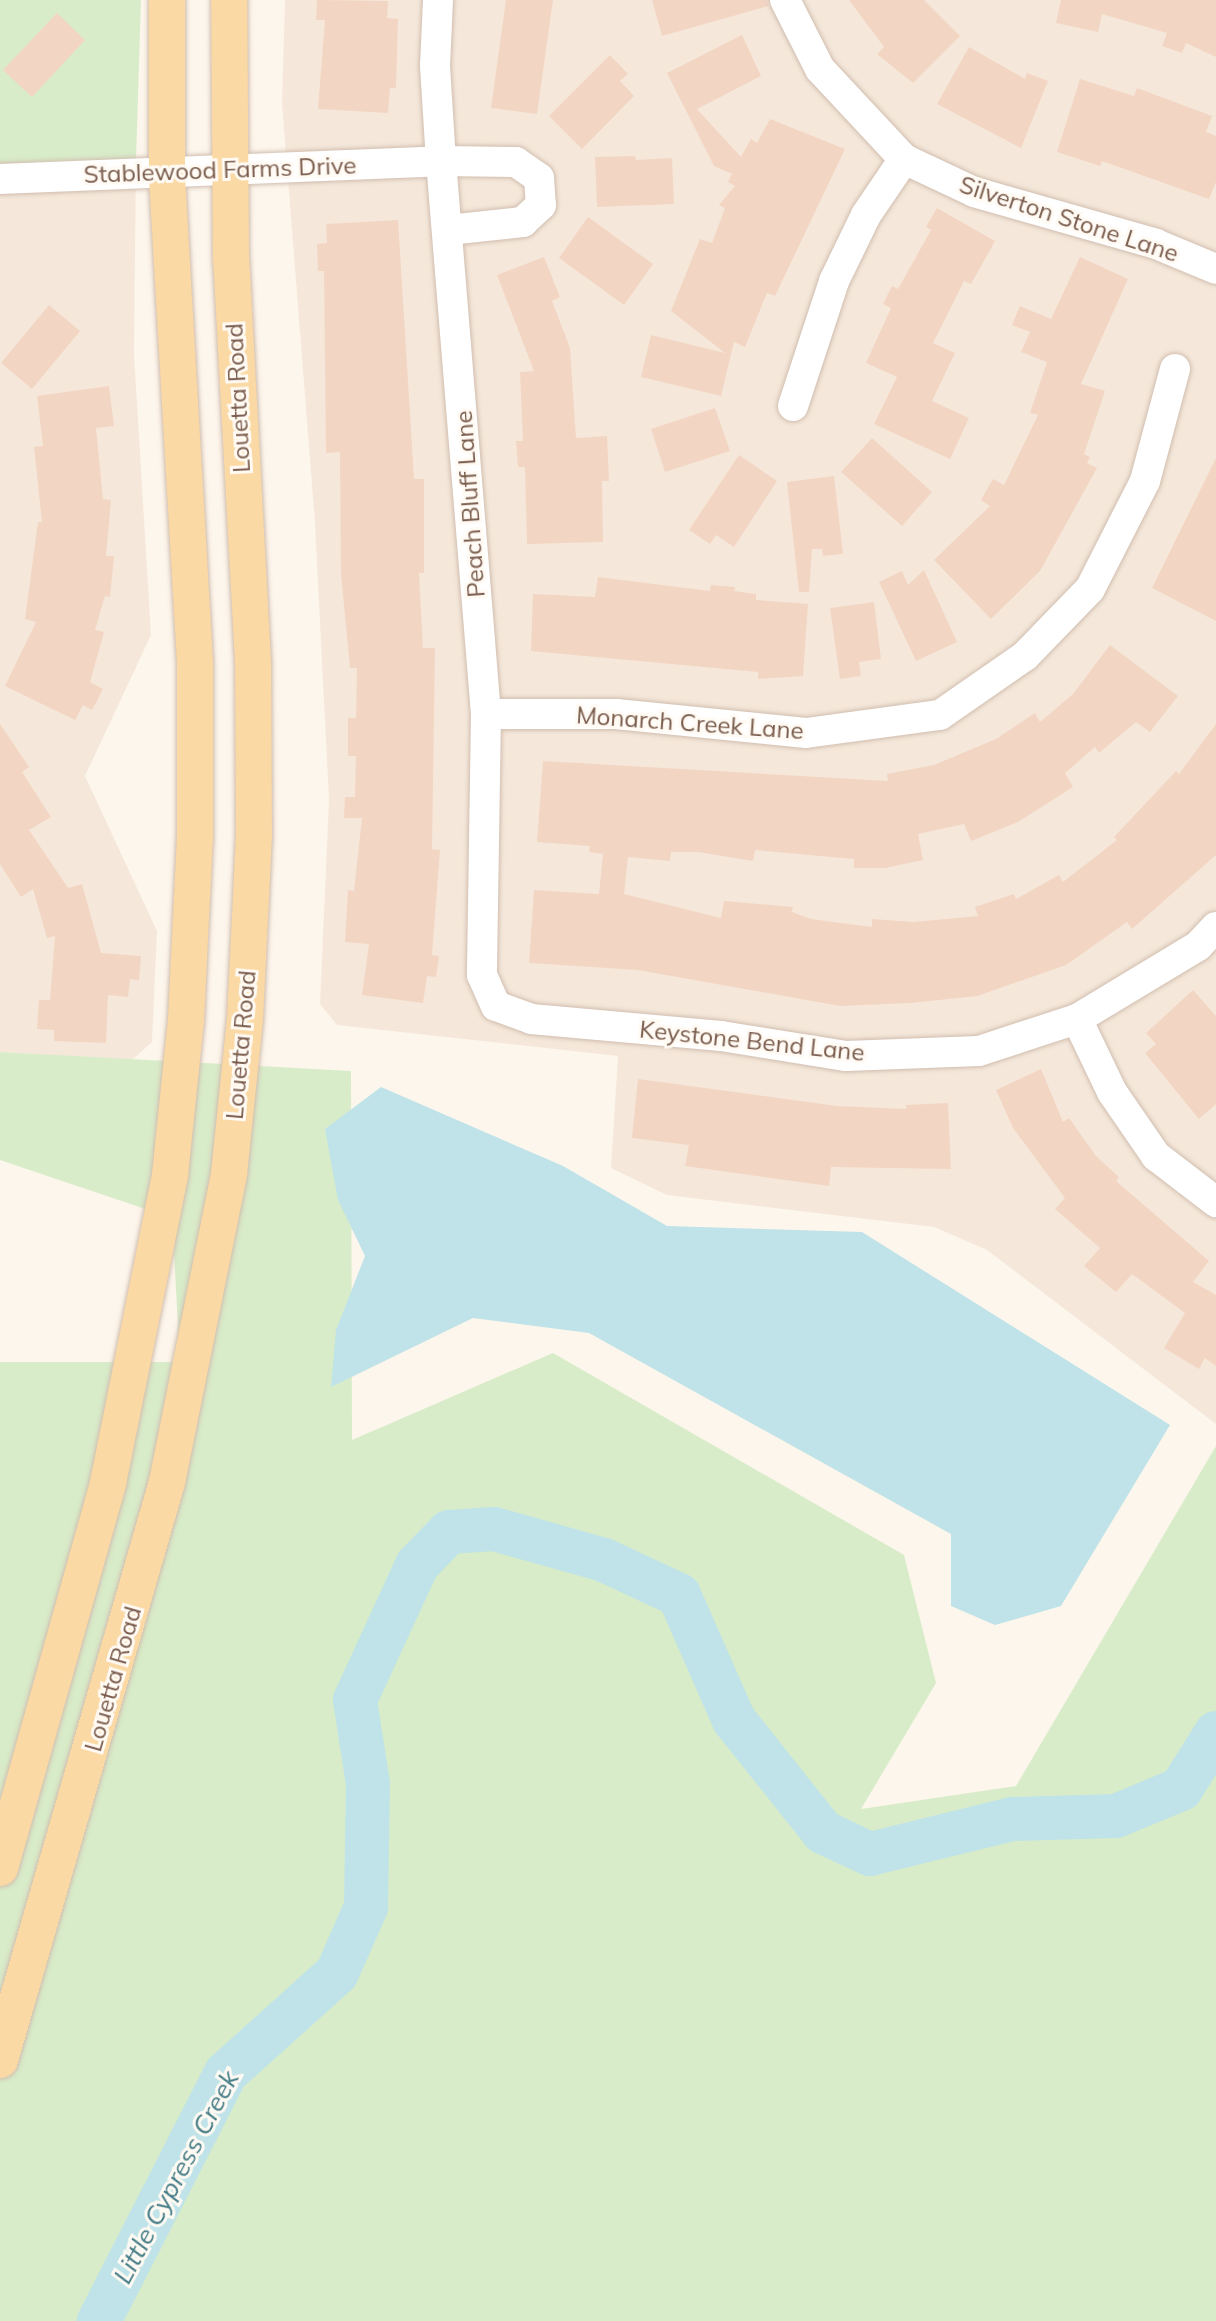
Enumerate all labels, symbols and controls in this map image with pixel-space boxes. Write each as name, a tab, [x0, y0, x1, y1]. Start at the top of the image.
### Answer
street label: Stablewood Farms Drive	[83, 151, 357, 189]
street label: Silverton Stone Lane	[956, 170, 1182, 268]
street label: Louetta Road	[220, 323, 256, 473]
street label: Peach Bluff Lane	[449, 410, 491, 598]
street label: Monarch Creek Lane	[575, 701, 805, 745]
street label: Louetta Road	[220, 969, 262, 1121]
street label: Keystone Bend Lane	[638, 1015, 866, 1067]
street label: Louetta Road	[79, 1603, 147, 1755]
water label: Little Cypress Creek	[107, 2065, 245, 2289]

